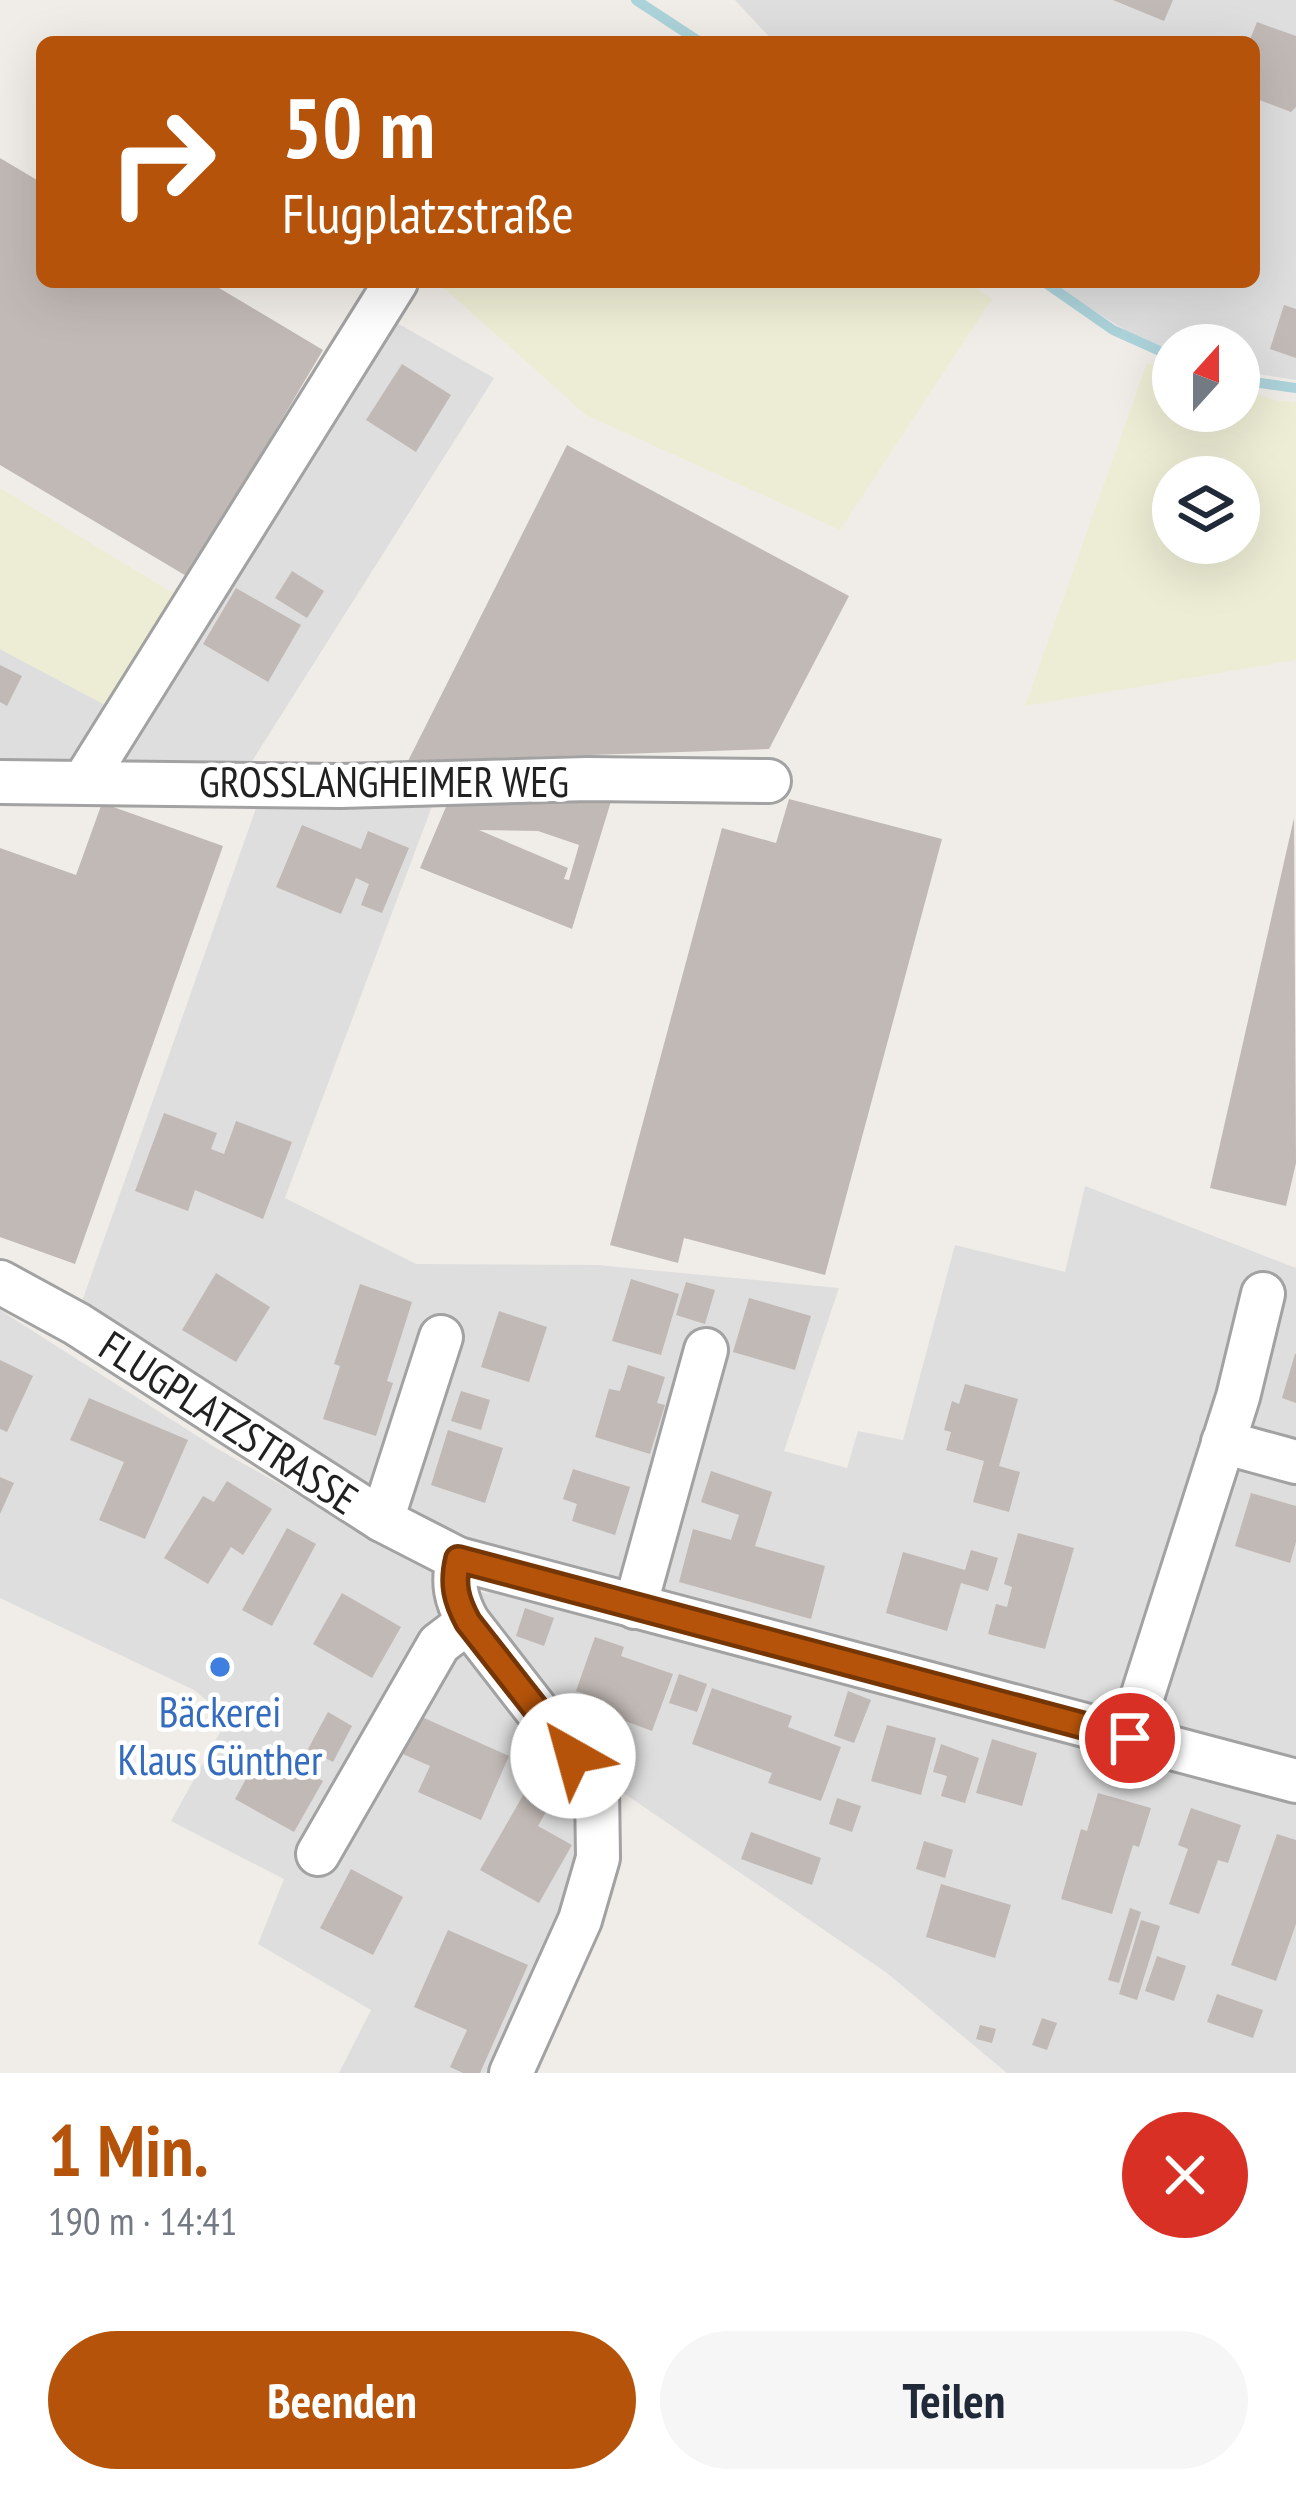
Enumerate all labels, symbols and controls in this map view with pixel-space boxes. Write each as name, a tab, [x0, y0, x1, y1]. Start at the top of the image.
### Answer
text: 50 m	[282, 72, 435, 181]
icon: right	[84, 84, 240, 240]
text: Flugplatzstraße	[282, 178, 574, 248]
north arrow	[1152, 324, 1260, 432]
map controls	[1152, 324, 1260, 564]
button: layers	[1152, 456, 1260, 564]
street label: GROSSLANGHEIMER WEG	[199, 754, 569, 809]
street label: FLUGPLATZSTRASSE	[89, 1318, 369, 1526]
marker: Bäckerei Klaus Günther	[207, 1654, 233, 1680]
place label: Bäckerei Klaus Günther	[118, 1684, 323, 1787]
pin	[1079, 1687, 1181, 1789]
position arrow	[510, 1693, 636, 1819]
icon: arrive	[1097, 1705, 1163, 1771]
text: 1 Min.	[48, 2103, 209, 2196]
button: close	[1122, 2112, 1248, 2238]
text: 190 m · 14:41	[48, 2195, 237, 2246]
button: Beenden	[48, 2331, 636, 2469]
button: Teilen	[660, 2331, 1248, 2469]

